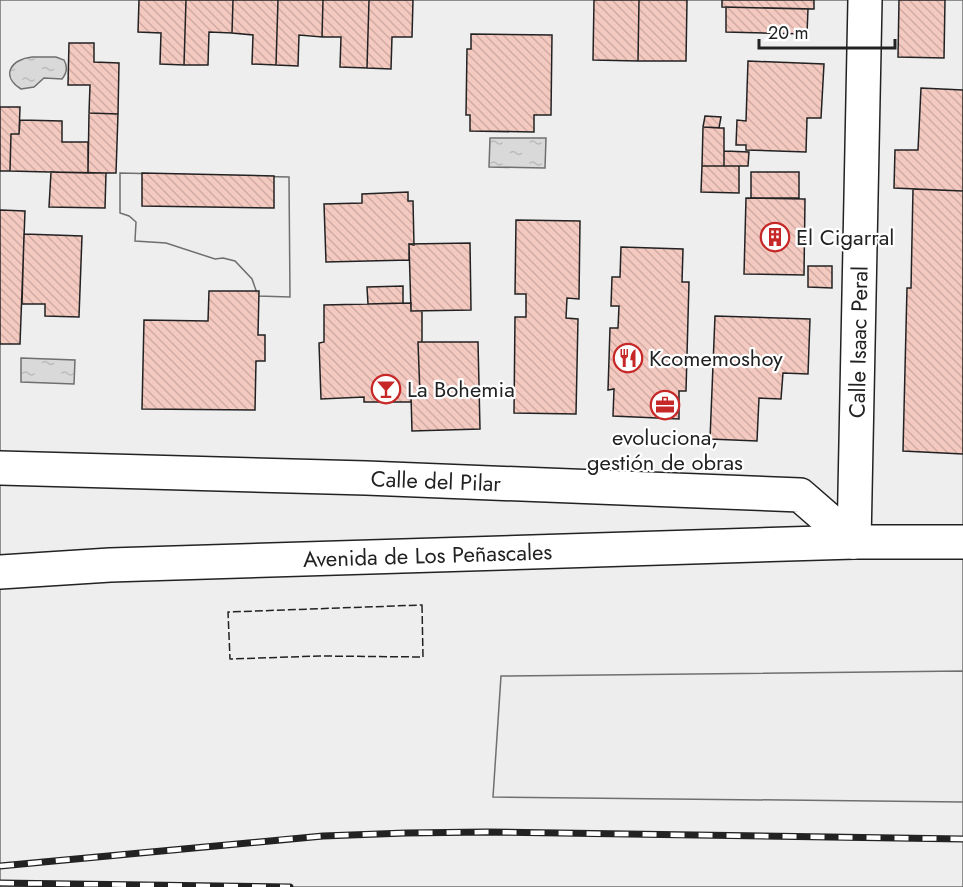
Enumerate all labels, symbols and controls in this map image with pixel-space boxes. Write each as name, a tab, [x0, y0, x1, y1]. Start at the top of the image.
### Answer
scale bar	[759, 12, 896, 50]
text: 20 m	[768, 20, 808, 46]
building icon: El Cigarral	[759, 221, 791, 253]
place label: El Cigarral	[796, 221, 894, 253]
street label: Calle Isaac Peral	[841, 266, 876, 418]
restaurant icon: Kcomemoshoy	[612, 342, 644, 374]
place label: Kcomemoshoy	[649, 342, 783, 374]
bar icon: La Bohemia	[370, 373, 402, 405]
place label: La Bohemia	[407, 373, 515, 405]
office icon: evoluciona, gestión de obras	[649, 389, 681, 421]
place label: evoluciona, gestión de obras	[587, 421, 743, 478]
street label: Calle del Pilar	[370, 462, 502, 499]
street label: Avenida de Los Peñascales	[303, 535, 553, 575]

